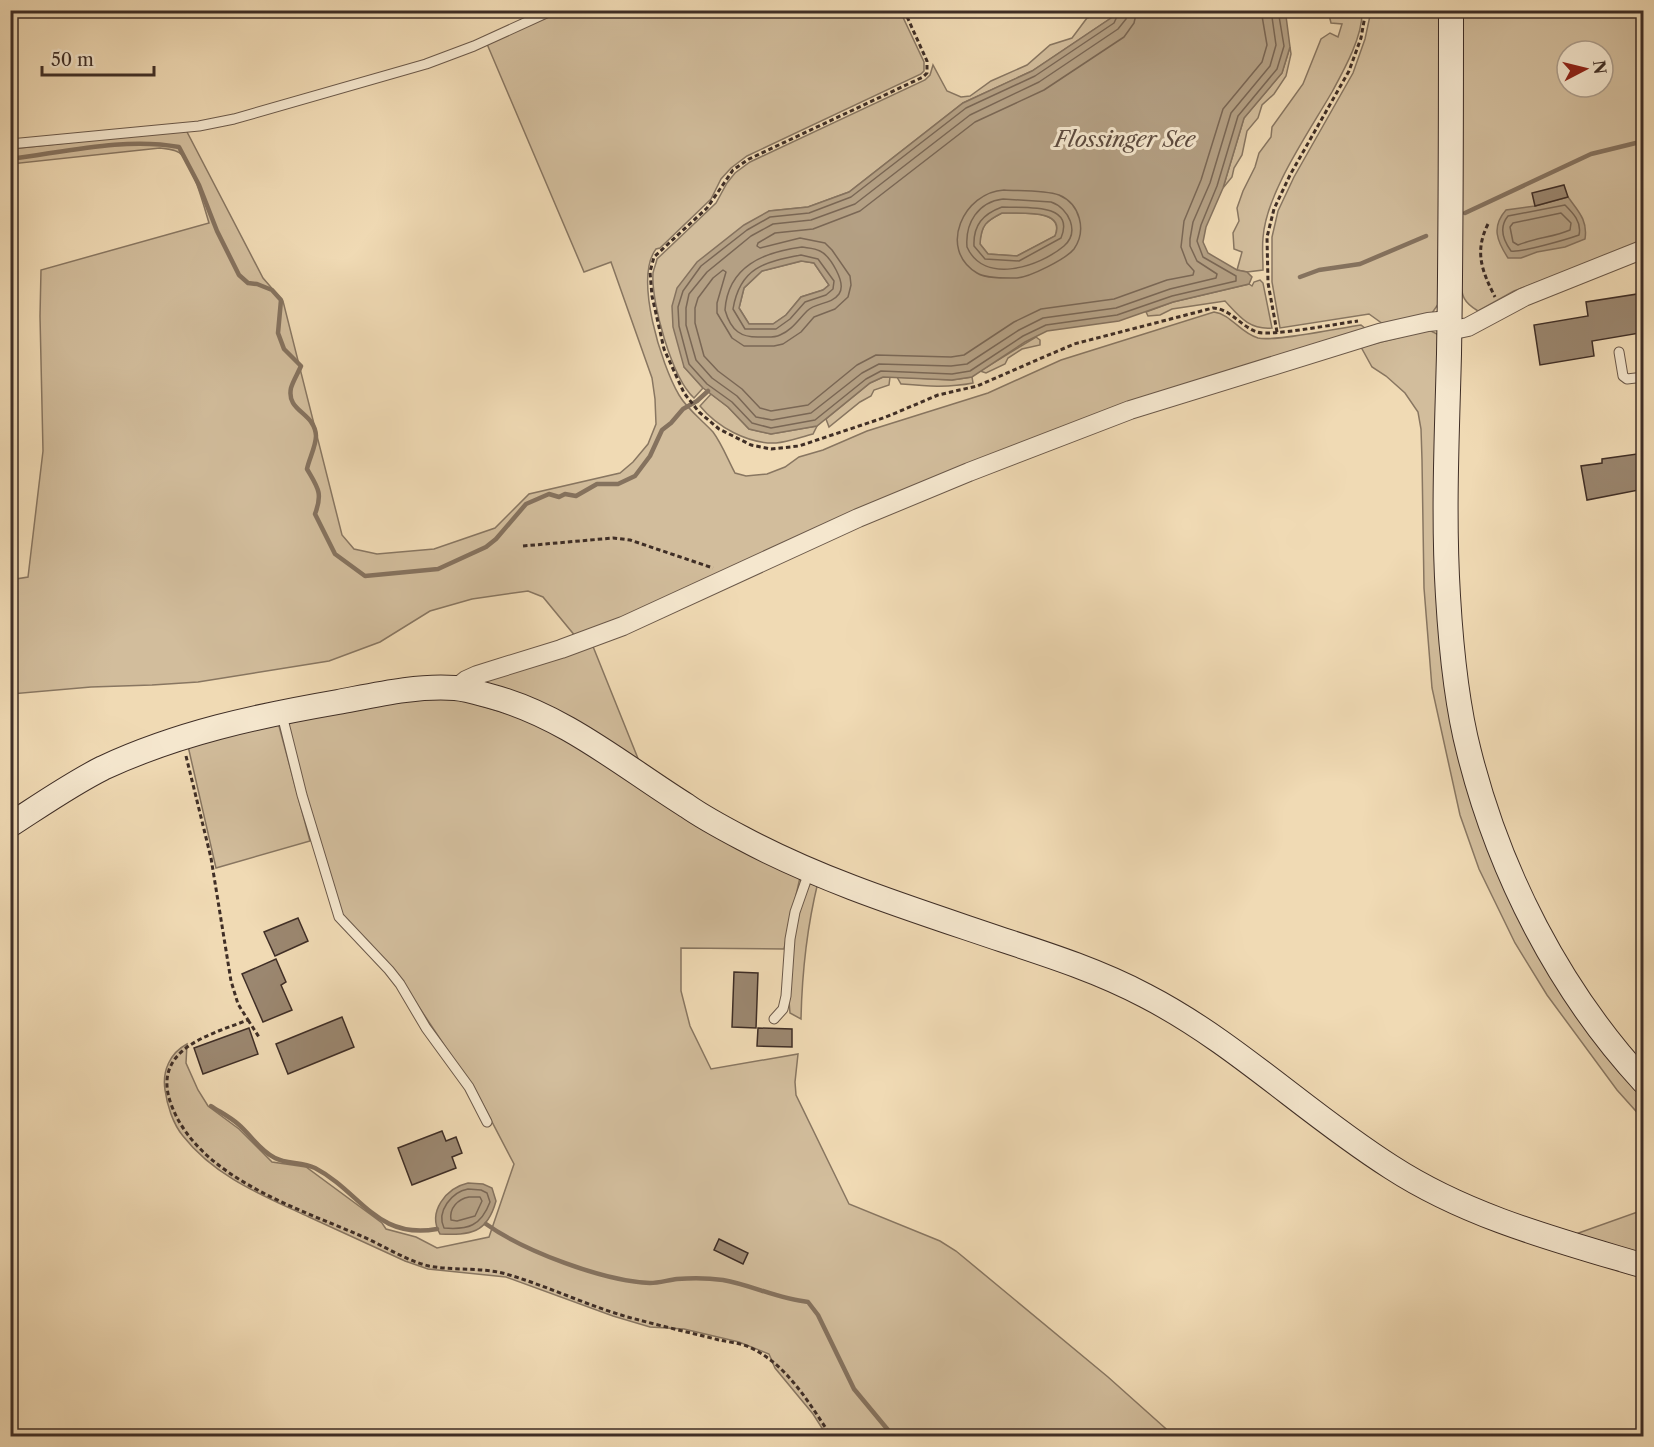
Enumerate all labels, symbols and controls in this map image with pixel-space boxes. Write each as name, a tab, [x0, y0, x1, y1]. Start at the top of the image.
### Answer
scale bar	[42, 39, 154, 77]
north arrow	[1555, 39, 1615, 99]
text: 50 m	[51, 49, 94, 71]
text: N	[1589, 59, 1611, 75]
water label: Flossinger See	[1053, 126, 1197, 153]

